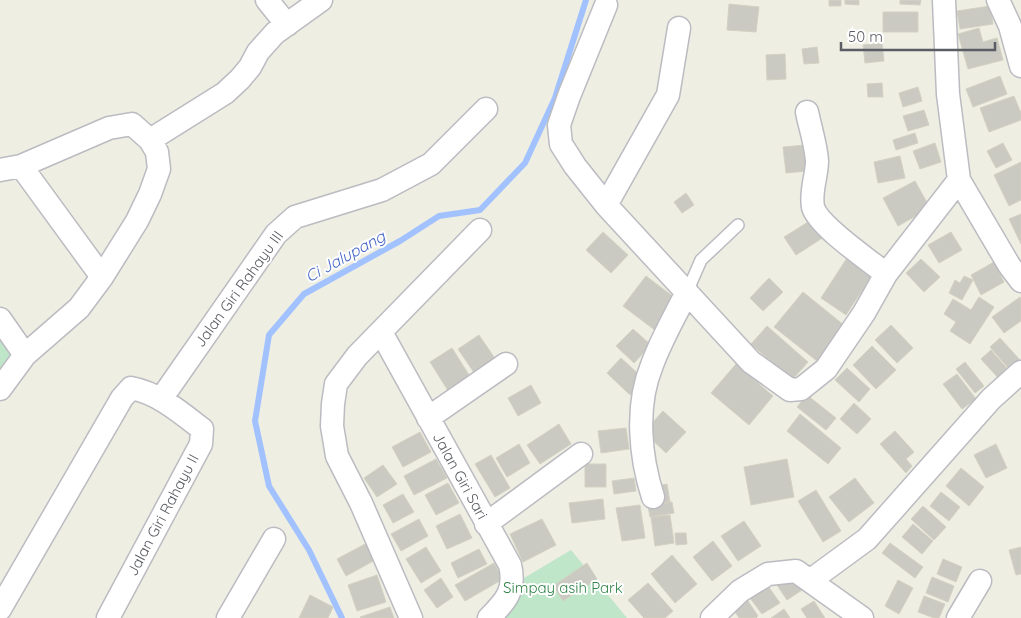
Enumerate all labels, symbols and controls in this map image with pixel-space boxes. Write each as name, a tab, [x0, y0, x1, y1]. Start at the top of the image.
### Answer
scale bar	[841, 20, 995, 52]
text: 50 m	[848, 27, 883, 46]
water label: Ci Jalupang	[301, 225, 389, 286]
street label: Jalan Giri Rahayu III	[190, 227, 287, 350]
street label: Jalan Giri Sari	[429, 429, 492, 522]
street label: Jalan Giri Rahayu II	[122, 451, 203, 579]
park label: Simpay asih Park	[503, 578, 623, 597]

